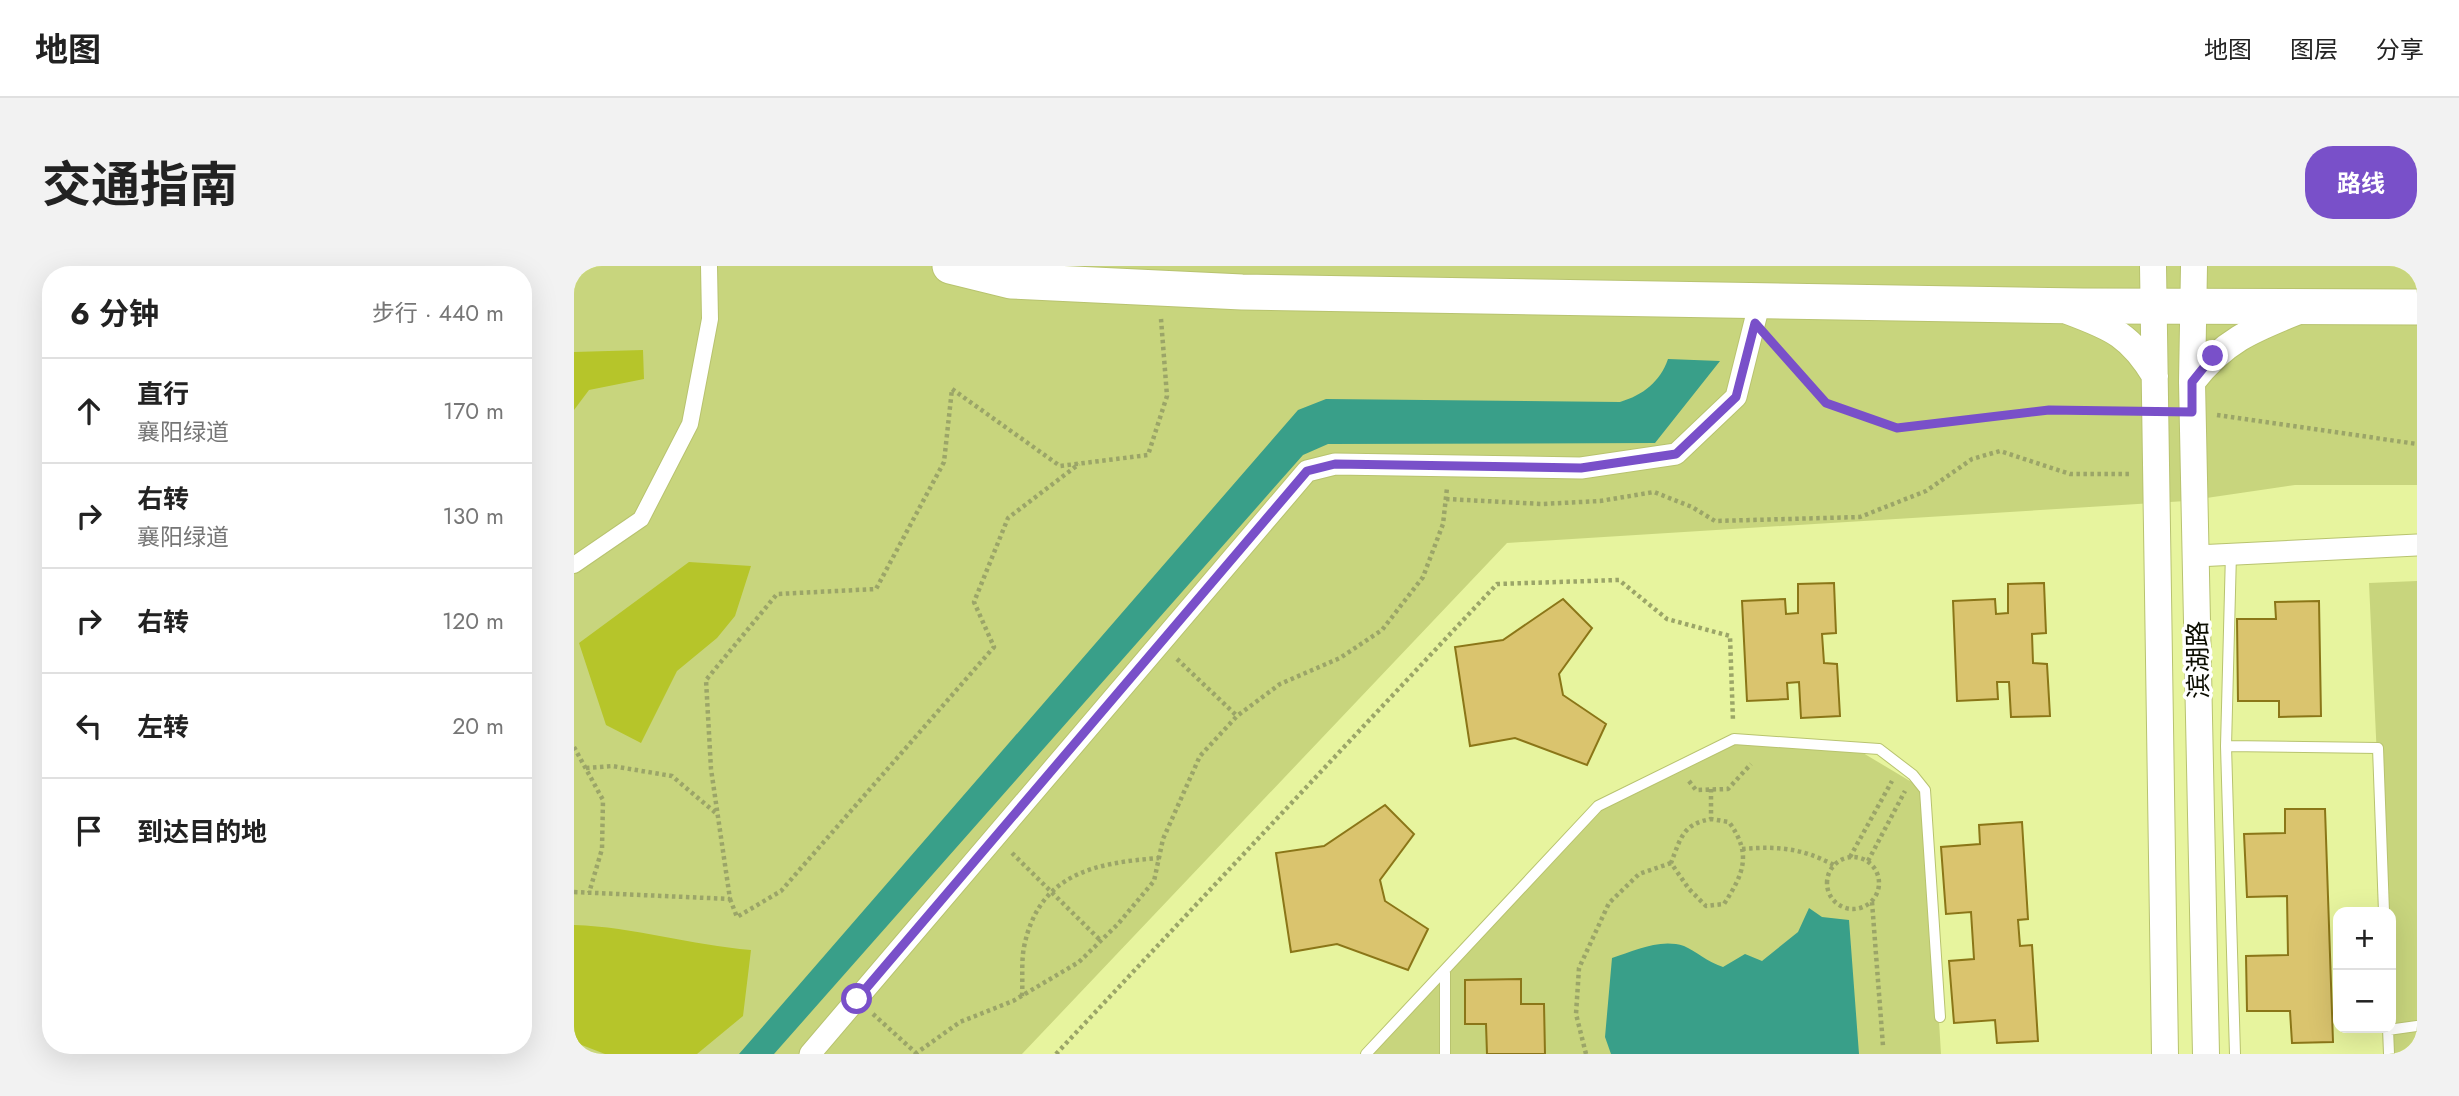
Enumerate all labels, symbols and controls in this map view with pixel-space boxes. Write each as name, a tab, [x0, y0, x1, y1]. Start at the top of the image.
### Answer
text: 地图	[35, 26, 101, 73]
text: 地图	[2204, 32, 2252, 67]
text: 图层	[2290, 32, 2338, 67]
text: 分享	[2376, 32, 2424, 67]
button: 路线	[2305, 146, 2417, 219]
text: 交通指南	[42, 150, 238, 220]
text: 6 分钟	[70, 292, 159, 335]
text: 步行 · 440 m	[372, 296, 504, 330]
route end	[2197, 340, 2228, 371]
text: 直行	[137, 375, 189, 413]
icon: ahead	[70, 392, 108, 430]
text: 170 m	[443, 394, 504, 428]
text: 襄阳绿道	[137, 415, 229, 449]
text: 右转	[137, 480, 189, 518]
icon: right	[70, 497, 108, 535]
text: 130 m	[442, 499, 504, 533]
text: 襄阳绿道	[137, 520, 229, 554]
icon: right	[70, 602, 108, 640]
text: 右转	[137, 603, 189, 641]
text: 120 m	[442, 604, 504, 638]
street label: 滨湖路	[2178, 621, 2218, 699]
icon: left	[70, 707, 108, 745]
text: 左转	[137, 708, 189, 746]
text: 20 m	[452, 709, 504, 743]
icon: arrive	[70, 812, 108, 850]
text: 到达目的地	[137, 813, 267, 851]
map controls	[2333, 907, 2396, 1033]
button: +	[2333, 907, 2396, 970]
button: −	[2333, 970, 2396, 1033]
route start	[841, 983, 872, 1014]

